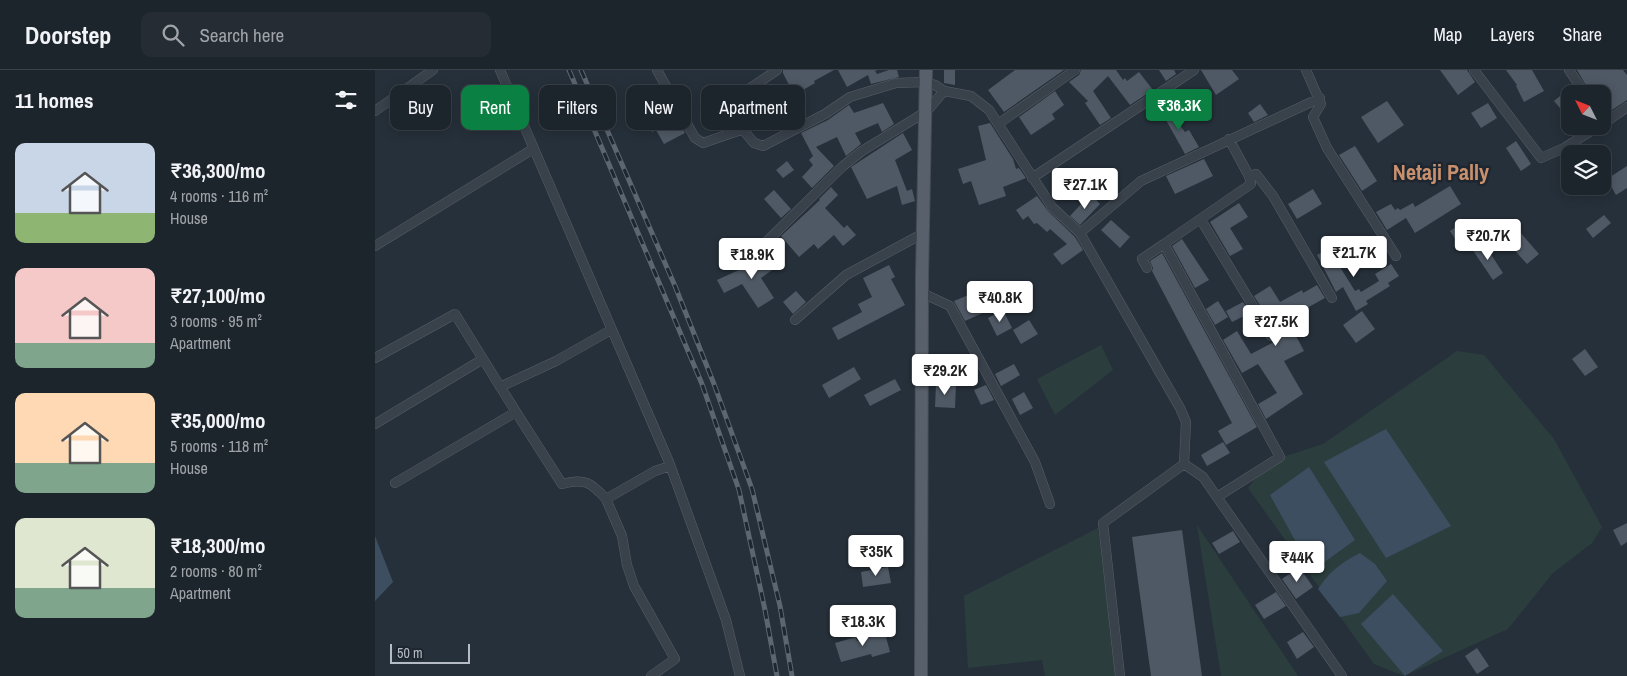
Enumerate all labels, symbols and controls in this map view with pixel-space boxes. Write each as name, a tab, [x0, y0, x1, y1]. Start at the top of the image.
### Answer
search box	[141, 12, 491, 57]
text: Doorstep	[25, 19, 111, 51]
icon: search	[159, 21, 187, 49]
text: Search here	[199, 22, 284, 48]
text: Map	[1434, 22, 1462, 47]
text: Layers	[1490, 22, 1535, 47]
text: Share	[1563, 22, 1602, 47]
chip: Buy	[390, 85, 451, 130]
chip: Rent	[461, 85, 529, 130]
chip: Filters	[539, 85, 616, 130]
chip: New	[626, 85, 691, 130]
chip: Apartment	[701, 85, 805, 130]
north arrow	[1561, 85, 1611, 135]
map controls	[1561, 85, 1611, 195]
text: 11 homes	[15, 86, 94, 115]
icon: filters	[332, 86, 360, 114]
pin: ₹36.3K	[1138, 88, 1220, 131]
text: ₹36.3K	[1157, 94, 1201, 116]
button: layers	[1561, 145, 1611, 195]
text: ₹36,300/mo	[170, 156, 265, 185]
district label: Netaji Pally	[1393, 157, 1489, 187]
icon: home	[55, 163, 115, 223]
pin: ₹27.1K	[1044, 168, 1126, 210]
text: ₹27.1K	[1063, 173, 1107, 195]
text: 4 rooms · 116 m²	[170, 185, 268, 207]
text: House	[170, 207, 208, 229]
pin: ₹20.7K	[1447, 218, 1529, 261]
text: ₹20.7K	[1466, 224, 1510, 246]
pin: ₹21.7K	[1313, 236, 1395, 278]
pin: ₹18.9K	[711, 238, 793, 280]
text: ₹21.7K	[1332, 241, 1376, 263]
text: ₹18.9K	[730, 243, 774, 265]
pin: ₹40.8K	[959, 280, 1041, 323]
text: ₹27,100/mo	[170, 281, 265, 310]
text: ₹40.8K	[978, 286, 1022, 308]
icon: home	[55, 288, 115, 348]
pin: ₹27.5K	[1235, 304, 1317, 347]
text: 3 rooms · 95 m²	[170, 310, 262, 332]
text: ₹27.5K	[1254, 310, 1298, 332]
text: Apartment	[170, 332, 231, 354]
pin: ₹29.2K	[904, 354, 986, 396]
text: ₹29.2K	[923, 359, 967, 381]
text: ₹35,000/mo	[170, 406, 265, 435]
icon: home	[55, 413, 115, 473]
text: 5 rooms · 118 m²	[170, 435, 268, 457]
text: House	[170, 457, 208, 479]
text: ₹18,300/mo	[170, 531, 265, 560]
pin: ₹35K	[846, 534, 906, 577]
icon: home	[55, 538, 115, 598]
text: ₹35K	[859, 540, 893, 562]
pin: ₹44K	[1267, 540, 1327, 583]
text: ₹44K	[1280, 546, 1314, 568]
text: 2 rooms · 80 m²	[170, 560, 262, 582]
text: Apartment	[170, 582, 231, 604]
pin: ₹18.3K	[822, 604, 904, 647]
text: ₹18.3K	[841, 610, 885, 632]
scale bar	[390, 641, 470, 664]
text: 50 m	[397, 644, 423, 662]

